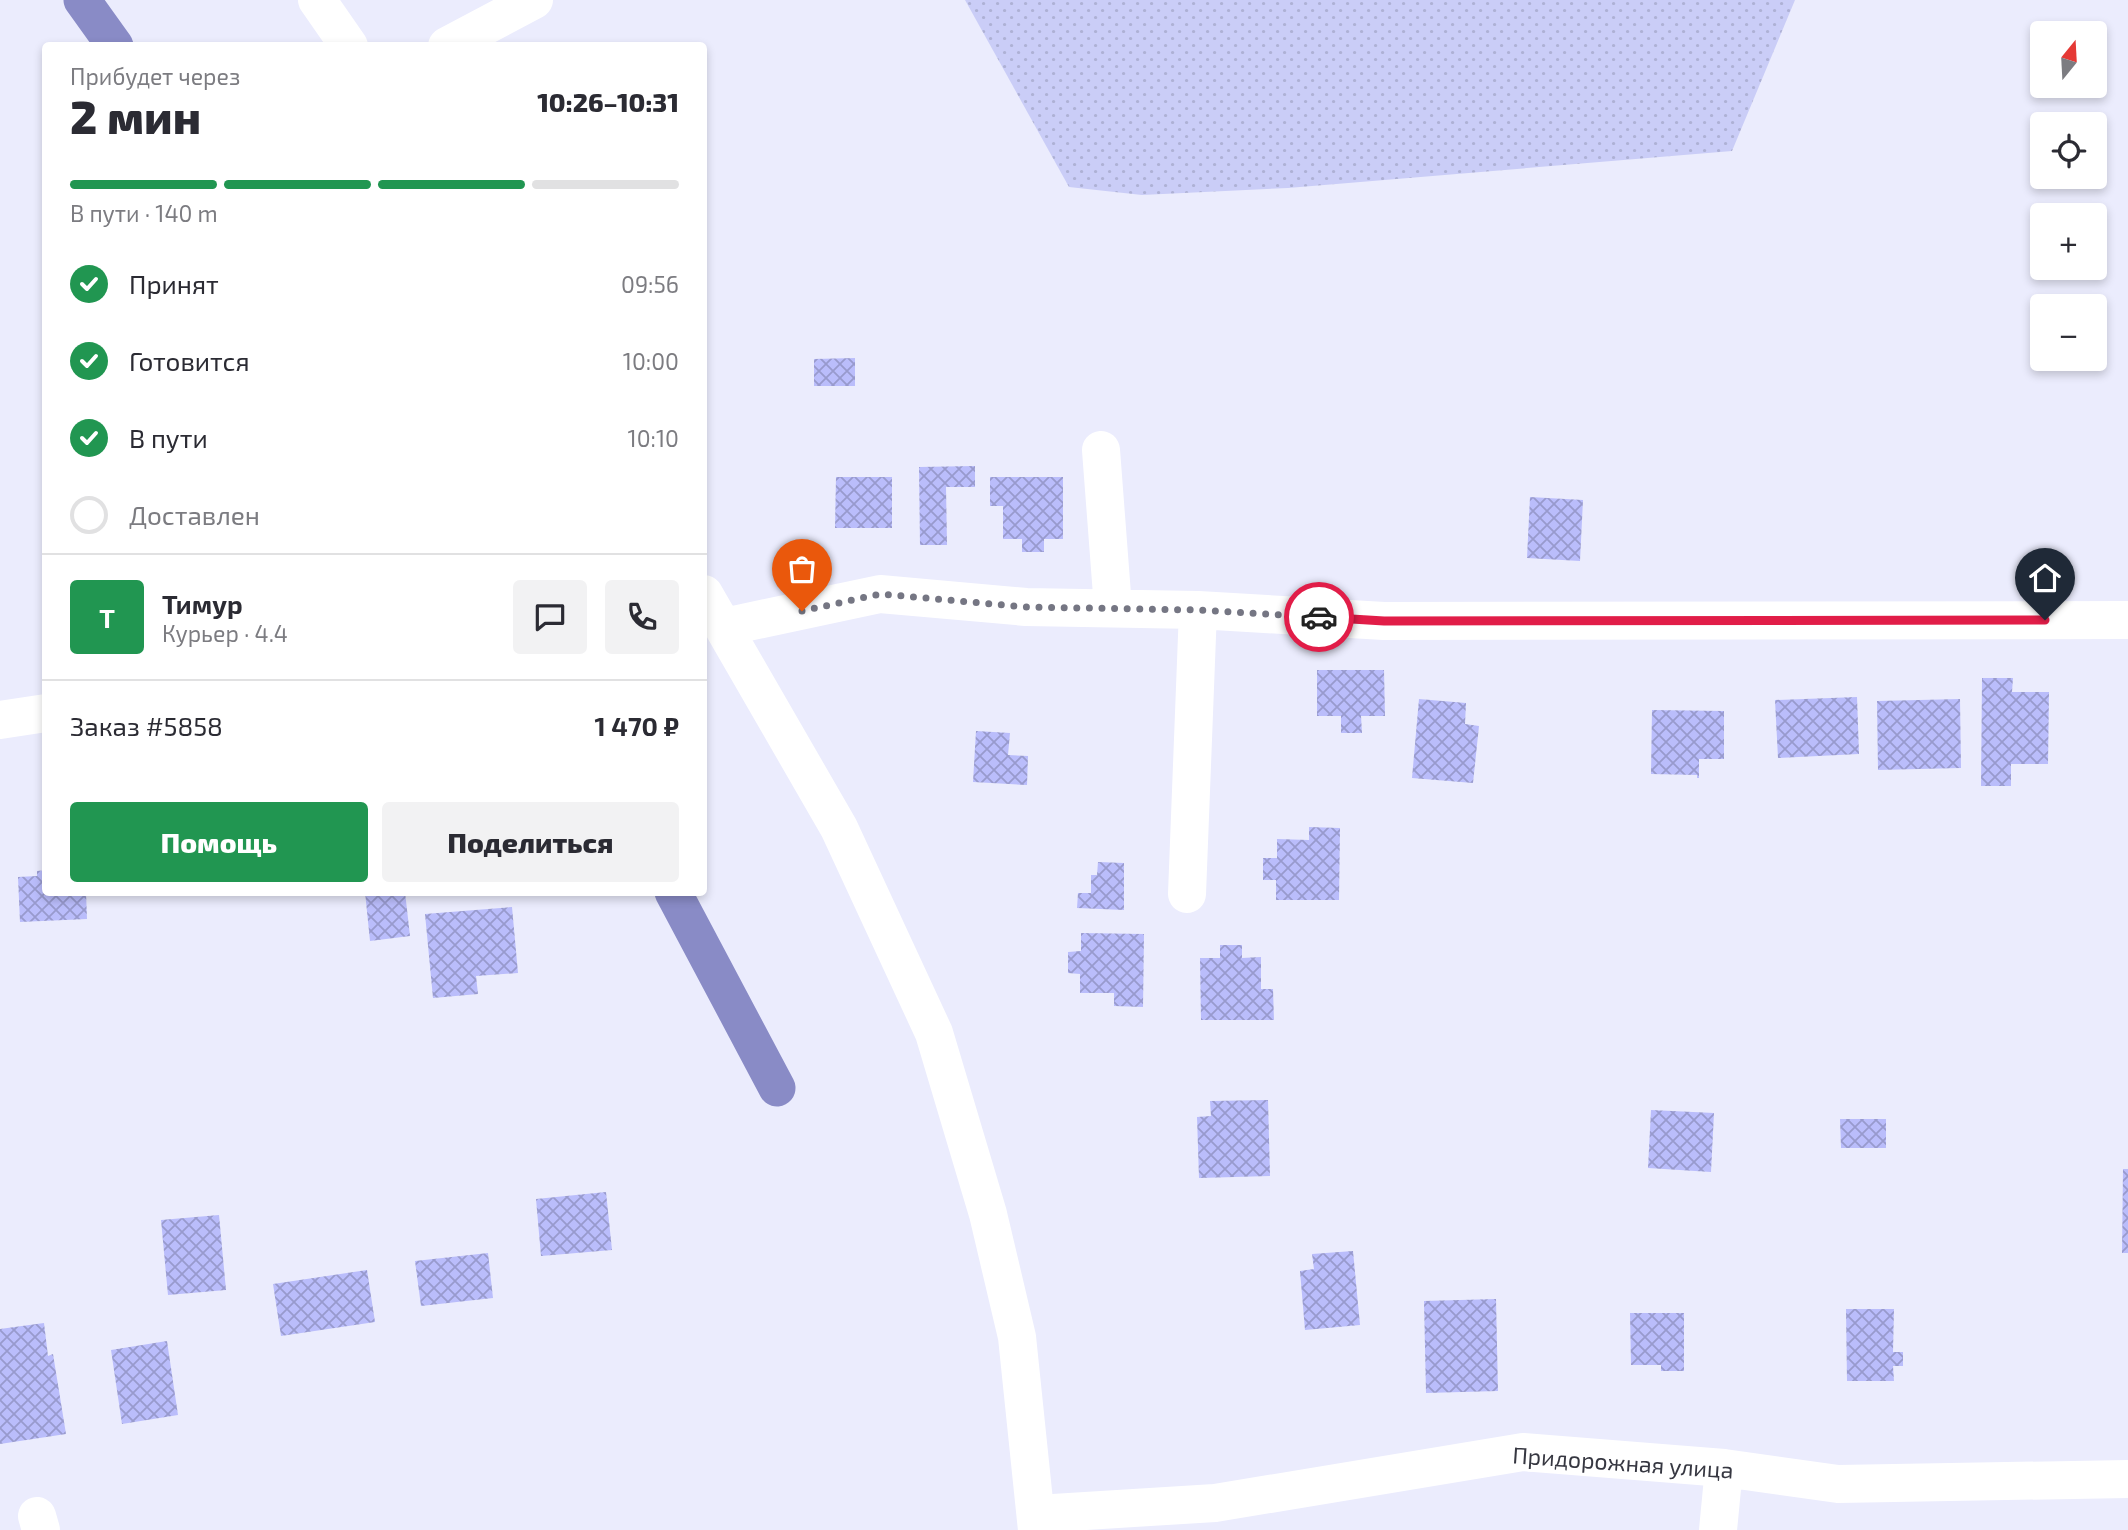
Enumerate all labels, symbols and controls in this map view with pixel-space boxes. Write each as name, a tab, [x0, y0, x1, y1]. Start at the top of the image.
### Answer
north arrow	[2030, 21, 2107, 98]
map controls	[2030, 21, 2107, 371]
text: Прибудет через	[70, 62, 240, 90]
text: 10:26–10:31	[537, 86, 679, 117]
text: 2 мин	[70, 88, 201, 143]
button: locate	[2030, 112, 2107, 189]
text: В пути · 140 m	[70, 199, 218, 227]
button: +	[2030, 203, 2107, 280]
icon: check	[70, 265, 108, 303]
text: Принят	[129, 268, 219, 299]
text: 09:56	[621, 270, 679, 298]
button: −	[2030, 294, 2107, 371]
icon: check	[70, 342, 108, 380]
text: Готовится	[129, 345, 250, 376]
text: 10:00	[623, 347, 679, 375]
icon: check	[70, 419, 108, 457]
text: В пути	[129, 422, 208, 453]
text: 10:10	[628, 424, 679, 452]
text: Доставлен	[129, 499, 260, 530]
pin	[772, 539, 832, 611]
pin	[2015, 548, 2075, 620]
icon: bag	[783, 550, 821, 588]
icon: home	[2026, 559, 2064, 597]
button: chat	[513, 580, 587, 654]
button: phone	[605, 580, 679, 654]
courier	[1284, 582, 1354, 652]
text: Тимур	[162, 588, 243, 619]
icon: car	[1300, 598, 1338, 636]
text: Т	[99, 602, 115, 633]
text: Курьер · 4.4	[162, 619, 288, 647]
text: Заказ #5858	[70, 710, 223, 741]
text: 1 470 ₽	[594, 710, 679, 741]
button: Помощь	[70, 802, 368, 882]
button: Поделиться	[382, 802, 679, 882]
street label: Придорожная улица	[1512, 1440, 1734, 1485]

